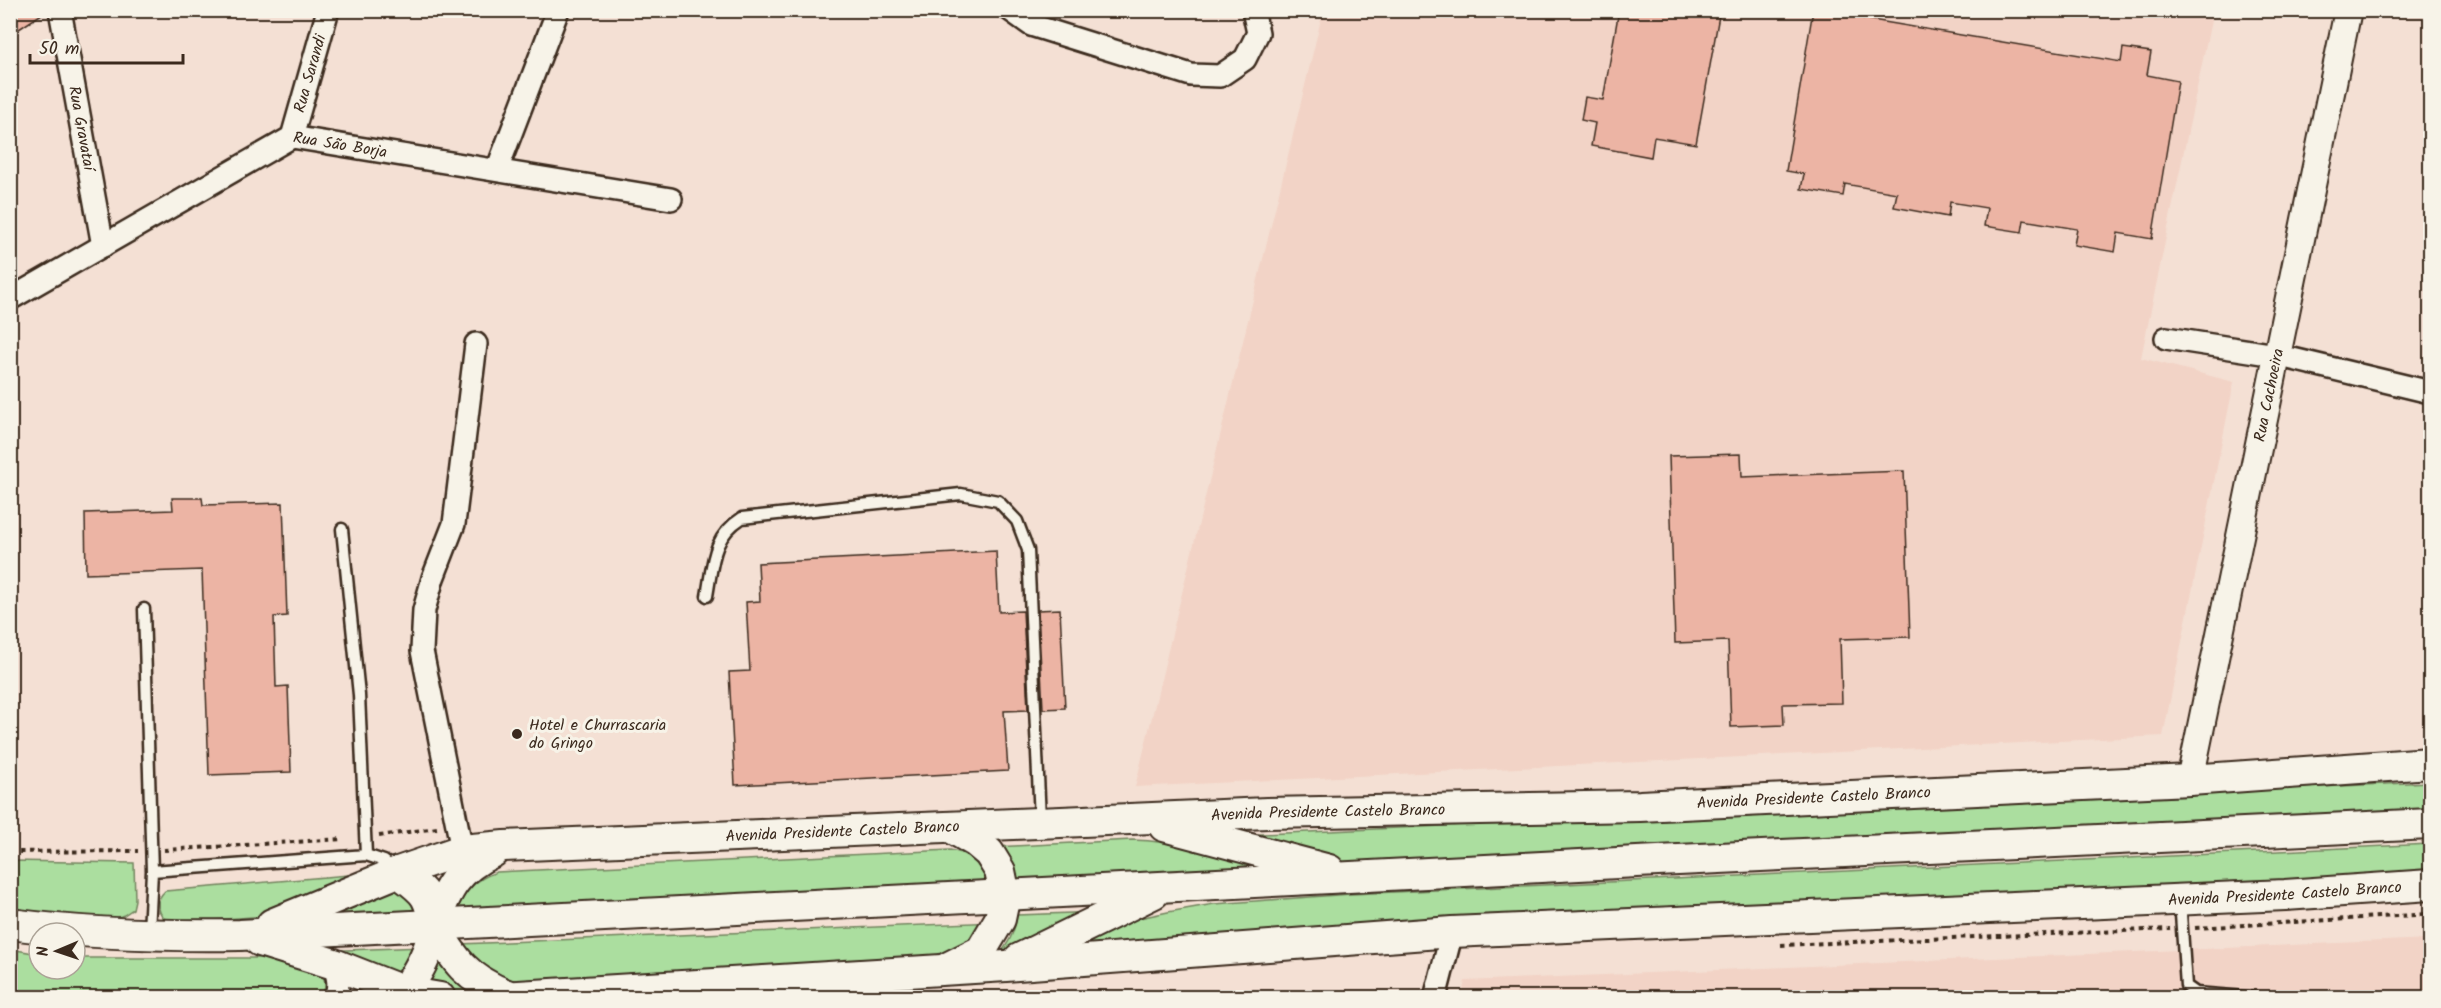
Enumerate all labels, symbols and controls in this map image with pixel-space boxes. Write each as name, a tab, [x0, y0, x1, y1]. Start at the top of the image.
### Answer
scale bar	[30, 27, 183, 65]
street label: Rua Sarandi	[287, 30, 333, 115]
text: 50 m	[39, 35, 79, 64]
street label: Rua Gravataí	[62, 84, 102, 174]
street label: Rua São Borja	[291, 125, 389, 165]
street label: Rua Cachoeira	[2247, 346, 2291, 444]
place label: Hotel e Churrascaria do Gringo	[529, 713, 666, 756]
marker: Hotel e Churrascaria do Gringo	[510, 727, 524, 741]
street label: Avenida Presidente Castelo Branco	[1696, 780, 1931, 816]
street label: Avenida Presidente Castelo Branco	[1211, 797, 1445, 828]
street label: Avenida Presidente Castelo Branco	[725, 814, 960, 849]
street label: Avenida Presidente Castelo Branco	[2167, 874, 2403, 913]
north arrow	[27, 921, 87, 981]
text: N	[31, 946, 56, 957]

